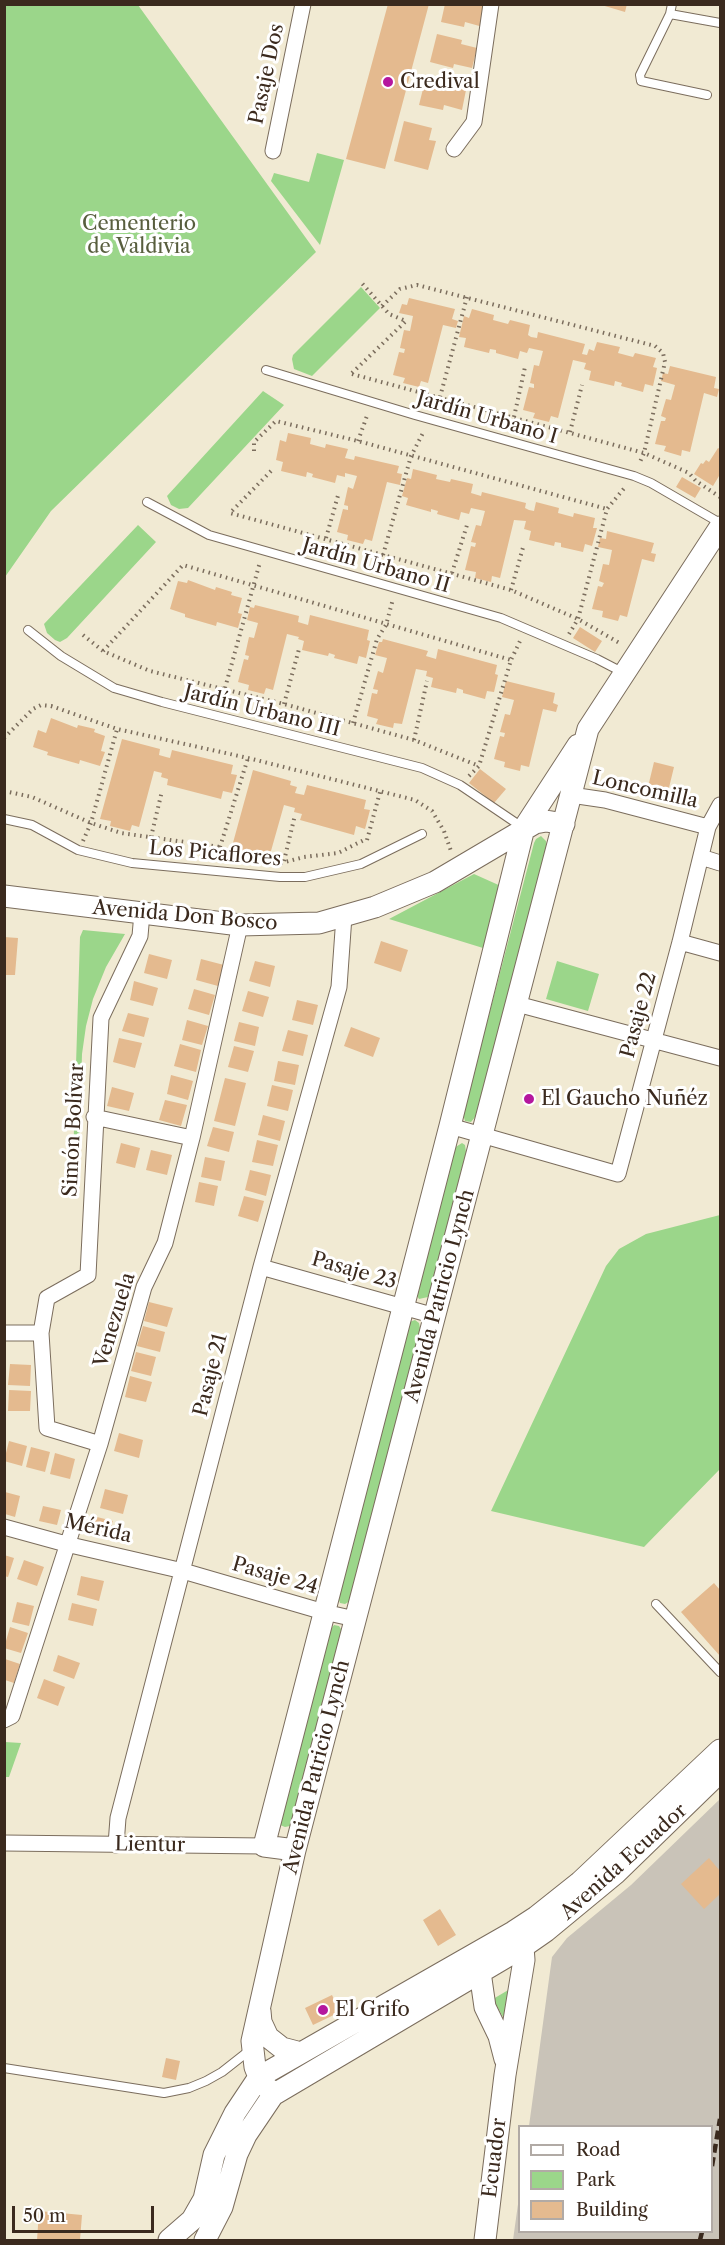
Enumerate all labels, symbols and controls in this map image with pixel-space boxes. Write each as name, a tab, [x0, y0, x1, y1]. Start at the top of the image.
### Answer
street label: Pasaje Dos	[245, 22, 289, 126]
place label: Credival	[400, 70, 480, 94]
marker: Credival	[381, 75, 395, 89]
park label: Cementerio de Valdivia	[82, 212, 196, 259]
street label: Jardín Urbano I	[414, 386, 560, 450]
street label: Jardín Urbano II	[299, 533, 453, 599]
street label: Jardín Urbano III	[181, 680, 343, 742]
street label: Loncomilla	[590, 766, 700, 814]
street label: Los Picaflores	[148, 836, 282, 872]
street label: Avenida Don Bosco	[91, 896, 279, 936]
street label: Pasaje 22	[616, 969, 662, 1061]
street label: Simón Bolívar	[59, 1062, 89, 1198]
place label: El Gaucho Nuñéz	[541, 1087, 708, 1111]
marker: El Gaucho Nuñéz	[522, 1092, 536, 1106]
street label: Avenida Patricio Lynch	[400, 1187, 480, 1405]
street label: Pasaje 23	[309, 1247, 399, 1295]
street label: Venezuela	[89, 1270, 141, 1370]
street label: Pasaje 21	[189, 1331, 233, 1419]
street label: Mérida	[62, 1510, 134, 1548]
street label: Pasaje 24	[229, 1552, 321, 1600]
street label: Avenida Patricio Lynch	[279, 1658, 355, 1876]
street label: Avenida Ecuador	[556, 1799, 692, 1925]
street label: Lientur	[114, 1832, 186, 1858]
place label: El Grifo	[335, 1998, 410, 2022]
marker: El Grifo	[316, 2003, 330, 2017]
street label: Ecuador	[478, 2117, 512, 2199]
legend	[518, 2125, 713, 2233]
text: Road	[576, 2139, 621, 2161]
text: Park	[576, 2169, 615, 2191]
scale bar	[15, 2194, 158, 2232]
text: Building	[576, 2199, 648, 2221]
text: 50 m	[23, 2205, 66, 2227]

